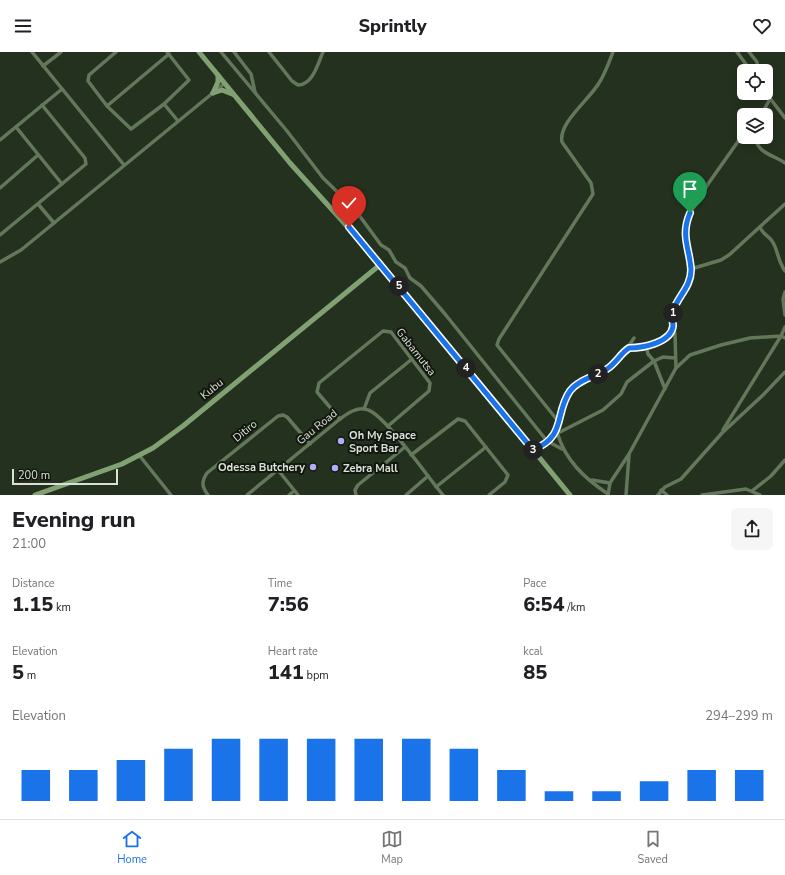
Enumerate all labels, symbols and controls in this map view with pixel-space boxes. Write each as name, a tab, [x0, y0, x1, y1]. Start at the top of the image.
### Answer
text: Sprintly	[358, 14, 427, 38]
icon: menu	[12, 15, 34, 37]
icon: heart	[751, 15, 773, 37]
map controls	[737, 64, 773, 144]
button: locate	[737, 64, 773, 100]
button: layers	[737, 108, 773, 144]
pin	[673, 172, 707, 213]
icon: arrive	[679, 178, 701, 200]
pin	[332, 186, 366, 227]
icon: check	[338, 192, 360, 214]
pin: 5	[389, 276, 409, 296]
text: 5	[396, 278, 402, 293]
pin: 1	[663, 303, 683, 323]
text: 1	[670, 305, 676, 320]
street label: Gabamutsa	[393, 325, 439, 379]
pin: 4	[456, 358, 476, 378]
text: 4	[463, 360, 469, 375]
pin: 2	[588, 364, 608, 384]
text: 2	[595, 366, 601, 381]
street label: Kubu	[197, 375, 227, 403]
street label: Gau Road	[293, 406, 341, 448]
street label: Ditiro	[230, 417, 260, 445]
place label: Oh My Space Sport Bar	[349, 428, 416, 456]
marker: Oh My Space Sport Bar	[336, 436, 346, 446]
pin: 3	[523, 440, 543, 460]
text: 3	[530, 442, 536, 457]
place label: Odessa Butchery	[218, 460, 305, 475]
place label: Zebra Mall	[343, 461, 398, 476]
marker: Odessa Butchery	[308, 462, 318, 472]
marker: Zebra Mall	[330, 463, 340, 473]
scale bar	[12, 467, 118, 486]
text: 200 m	[18, 468, 50, 483]
text: Evening run	[12, 505, 136, 535]
button: share	[731, 508, 773, 550]
text: 21:00	[12, 535, 46, 553]
text: Distance	[12, 576, 55, 591]
text: Time	[268, 576, 292, 591]
text: Pace	[523, 576, 547, 591]
text: 1.15	[12, 591, 53, 618]
text: 7:56	[268, 591, 309, 618]
text: 6:54	[523, 591, 565, 618]
text: km	[53, 600, 71, 615]
text: /km	[565, 600, 585, 615]
text: Elevation	[12, 644, 58, 659]
text: Heart rate	[268, 644, 318, 659]
text: kcal	[523, 644, 543, 659]
text: 5	[12, 659, 24, 686]
text: 141	[268, 659, 304, 686]
text: 85	[523, 659, 547, 686]
text: m	[24, 668, 36, 683]
text: bpm	[304, 668, 329, 683]
text: Elevation	[12, 707, 66, 725]
text: 294–299 m	[705, 707, 773, 725]
tab: Home	[117, 828, 147, 867]
tab: Map	[381, 828, 403, 867]
tab: Saved	[637, 828, 668, 867]

